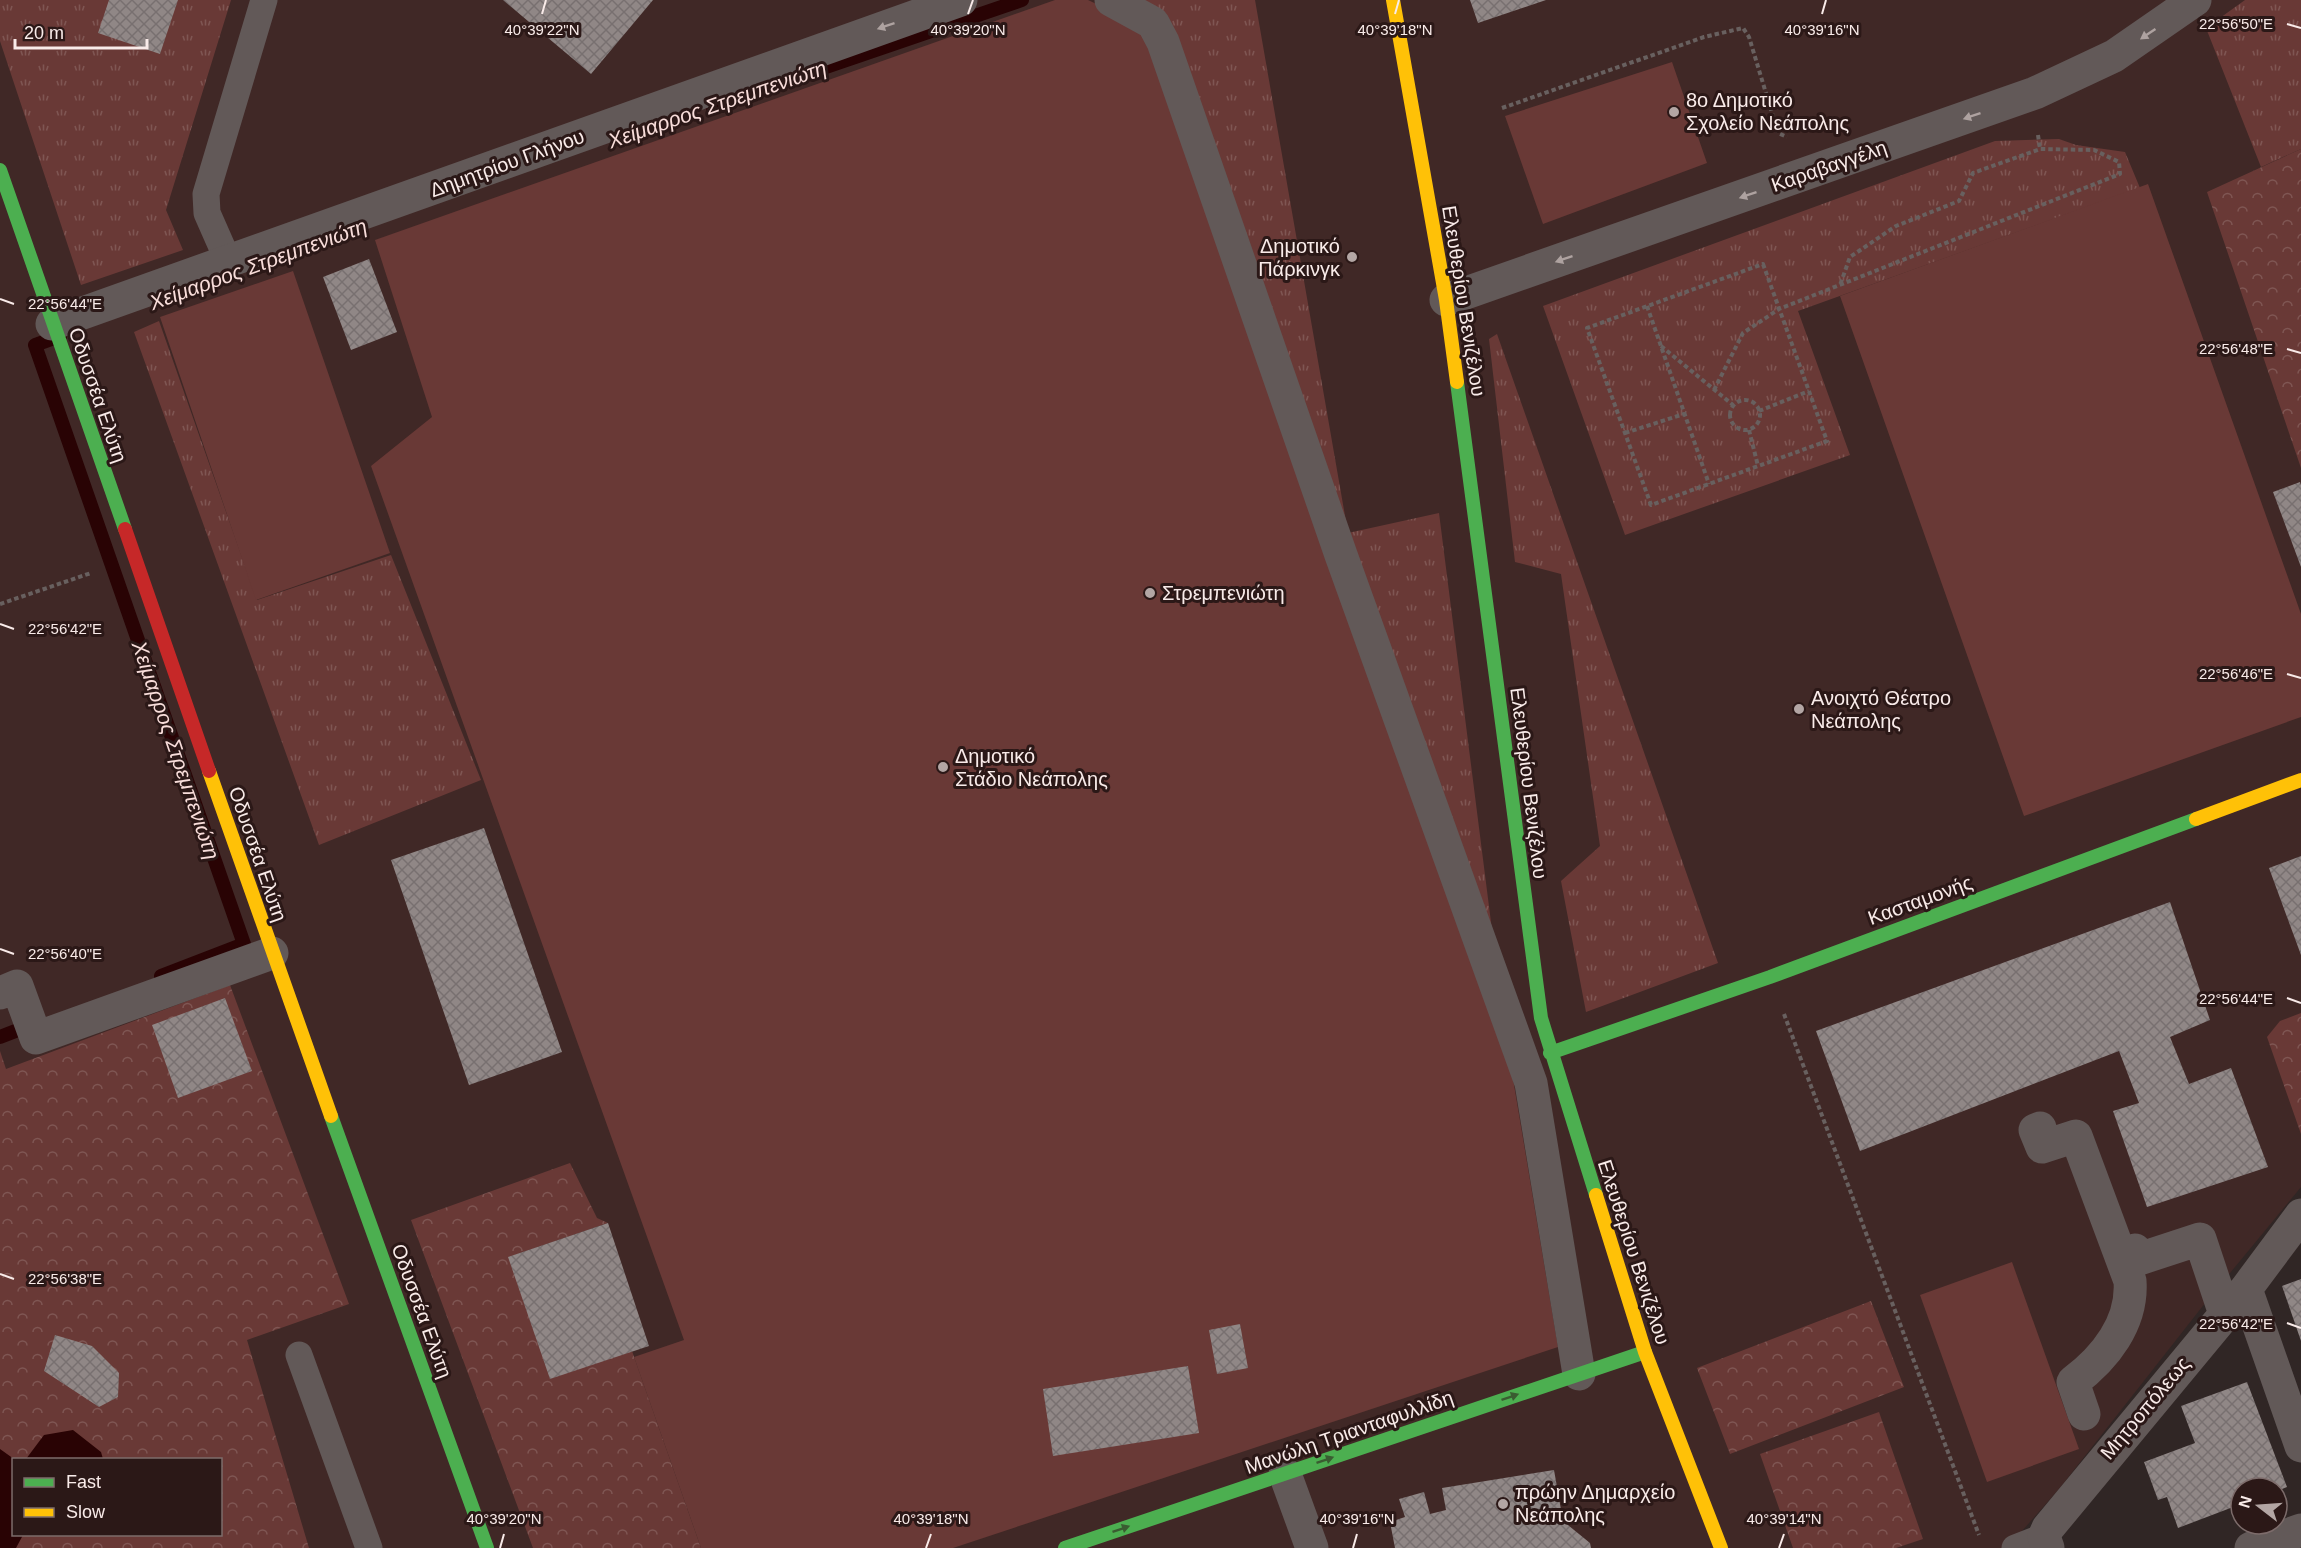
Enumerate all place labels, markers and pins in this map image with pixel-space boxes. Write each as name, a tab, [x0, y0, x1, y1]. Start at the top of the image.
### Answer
place label: 8ο Δημοτικό Σχολείο Νεάπολης	[1686, 89, 1849, 134]
marker: 8ο Δημοτικό Σχολείο Νεάπολης	[1667, 105, 1681, 119]
place label: Δημοτικό Πάρκινγκ	[1258, 235, 1341, 280]
marker: Δημοτικό Πάρκινγκ	[1345, 250, 1359, 264]
place label: Στρεμπενιώτη	[1162, 582, 1285, 604]
marker: Στρεμπενιώτη	[1143, 586, 1157, 600]
place label: Ανοιχτό Θέατρο Νεάπολης	[1811, 687, 1951, 732]
marker: Ανοιχτό Θέατρο Νεάπολης	[1792, 702, 1806, 716]
place label: Δημοτικό Στάδιο Νεάπολης	[955, 745, 1108, 790]
marker: Δημοτικό Στάδιο Νεάπολης	[936, 760, 950, 774]
place label: πρώην Δημαρχείο Νεάπολης	[1515, 1481, 1675, 1526]
marker: πρώην Δημαρχείο Νεάπολης	[1496, 1497, 1510, 1511]

